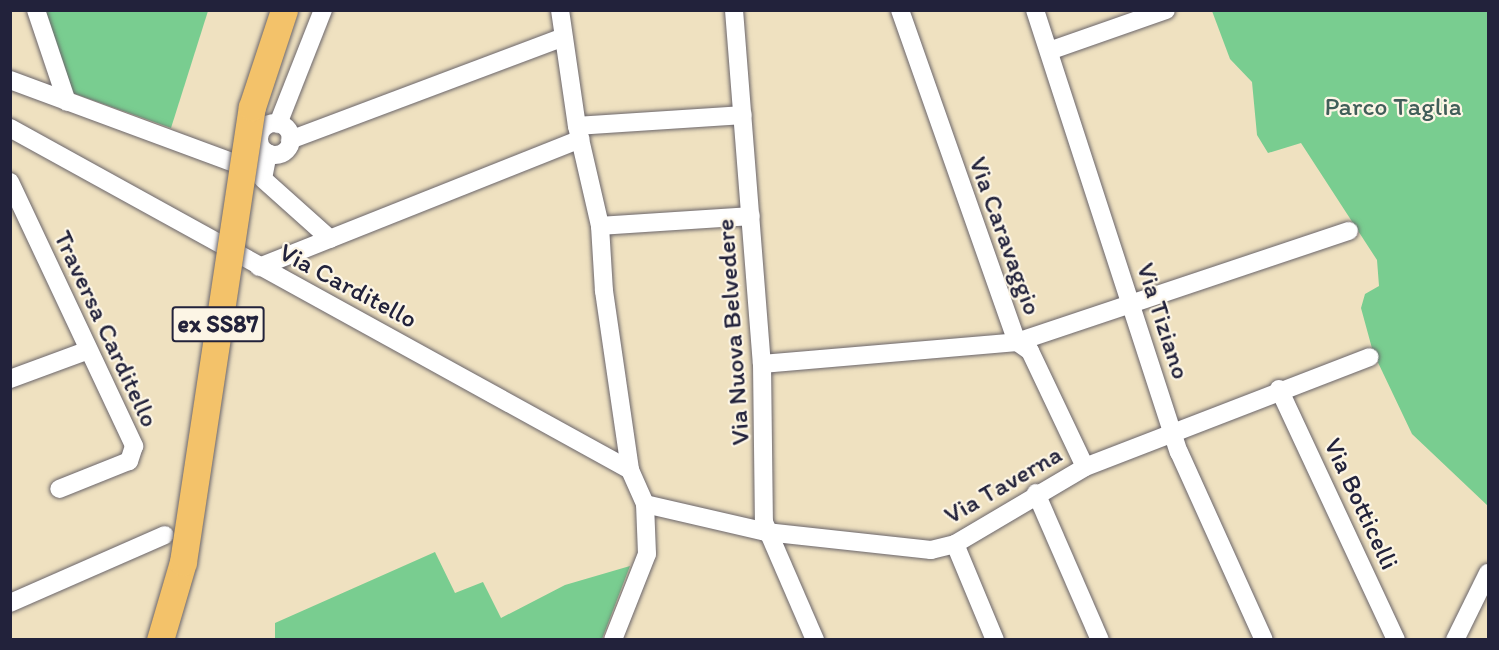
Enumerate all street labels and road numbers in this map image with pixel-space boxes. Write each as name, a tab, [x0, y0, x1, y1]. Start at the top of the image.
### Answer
street label: Via Caravaggio	[962, 153, 1048, 319]
street label: Via Nuova Belvedere	[710, 217, 756, 447]
street label: Traversa Carditello	[47, 226, 165, 432]
street label: Via Carditello	[274, 237, 422, 335]
street label: Via Tiziano	[1129, 259, 1197, 383]
road number: ex SS87	[172, 303, 264, 345]
street label: Via Botticelli	[1317, 433, 1405, 575]
street label: Via Taverna	[940, 439, 1066, 531]

